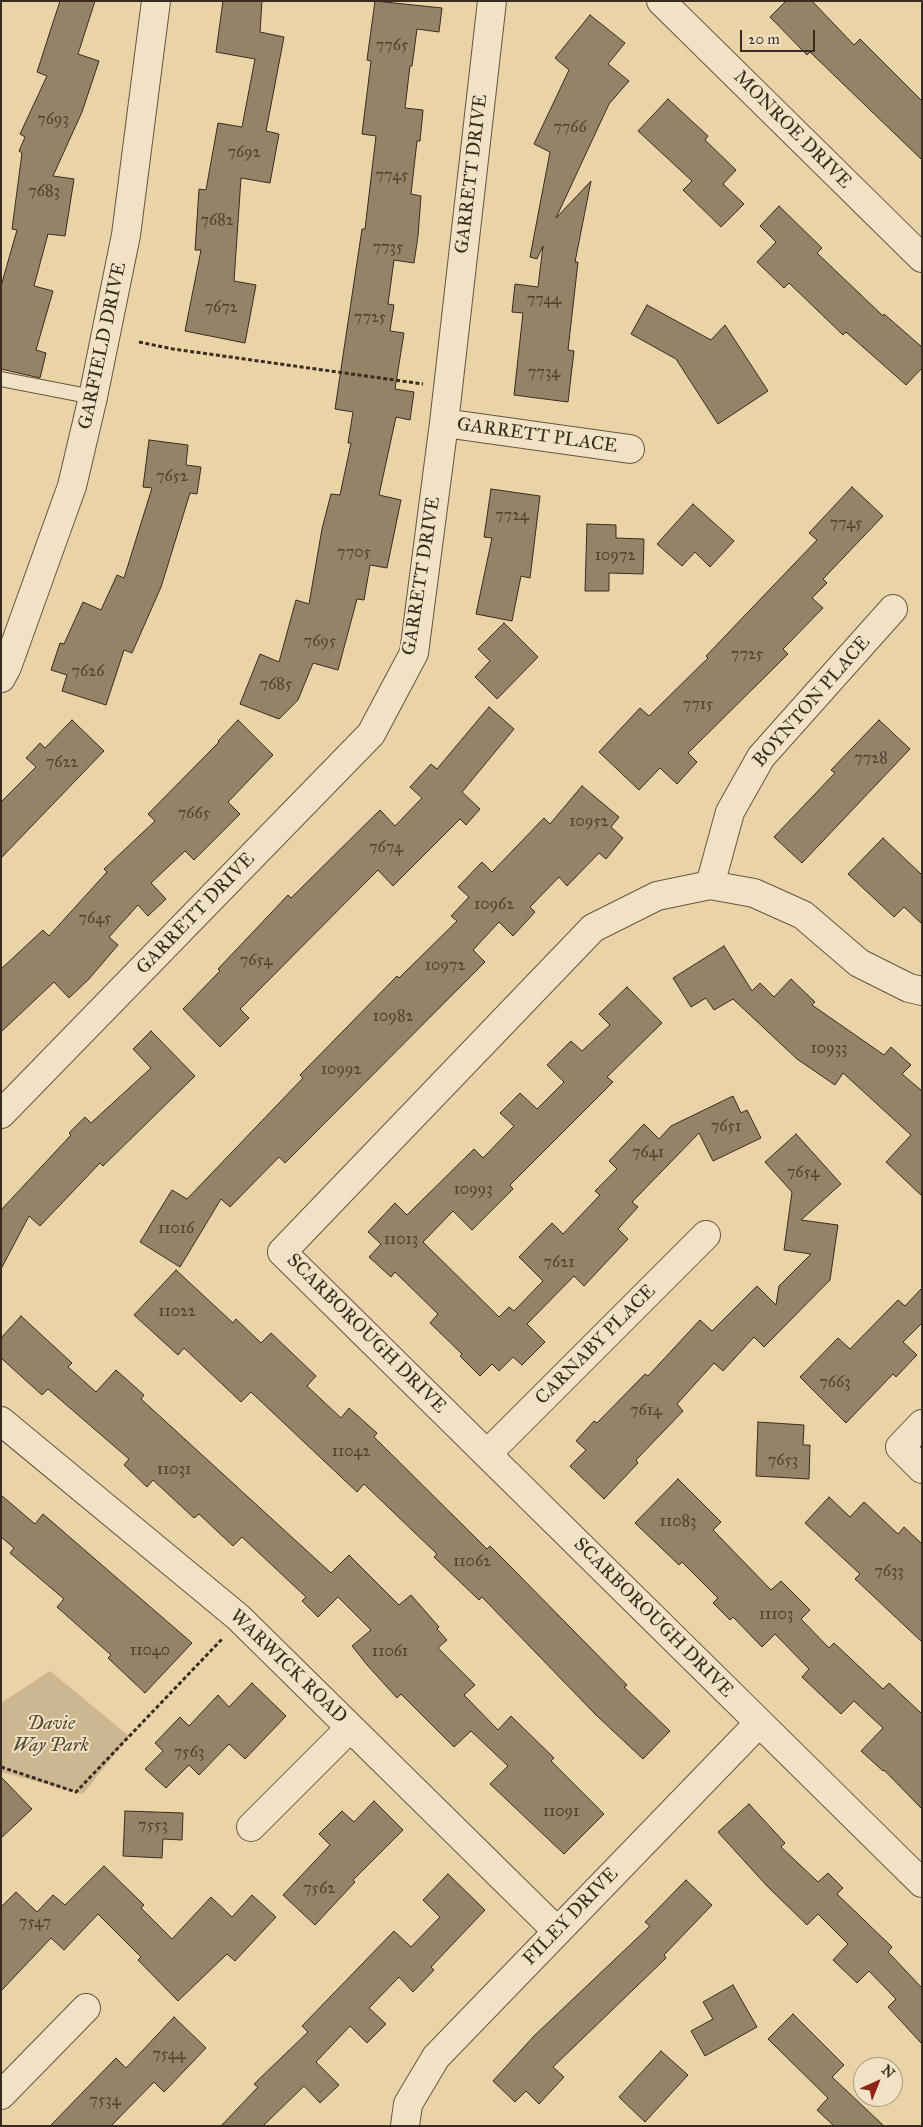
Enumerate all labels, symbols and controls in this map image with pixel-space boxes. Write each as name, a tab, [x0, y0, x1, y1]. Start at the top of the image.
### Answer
scale bar	[743, 20, 818, 52]
text: 20 m	[748, 30, 780, 48]
house number: 7765	[376, 36, 408, 56]
street label: MONROE DRIVE	[728, 66, 856, 194]
street label: GARRETT DRIVE	[451, 93, 493, 255]
house number: 7693	[37, 110, 69, 130]
house number: 7766	[553, 118, 587, 138]
house number: 7692	[227, 143, 261, 163]
house number: 7745	[375, 166, 409, 186]
house number: 7683	[28, 182, 60, 202]
house number: 7682	[200, 211, 234, 231]
house number: 7735	[373, 238, 403, 258]
street label: GARFIELD DRIVE	[74, 260, 132, 432]
house number: 7744	[527, 290, 561, 310]
house number: 7672	[204, 298, 238, 318]
house number: 7725	[354, 308, 386, 328]
house number: 7734	[528, 363, 560, 383]
street label: GARRETT PLACE	[455, 413, 619, 459]
house number: 7652	[156, 467, 188, 487]
street label: GARRETT DRIVE	[398, 495, 446, 657]
house number: 7724	[495, 506, 529, 526]
house number: 7745	[829, 514, 863, 534]
house number: 7705	[337, 543, 371, 563]
house number: 10972	[595, 546, 635, 566]
house number: 7695	[304, 632, 336, 652]
street label: BOYNTON PLACE	[749, 632, 875, 772]
house number: 7725	[731, 645, 763, 665]
house number: 7626	[72, 662, 104, 682]
house number: 7685	[260, 675, 292, 695]
house number: 7715	[683, 695, 713, 715]
house number: 7728	[854, 749, 888, 769]
house number: 7622	[46, 753, 78, 773]
house number: 7665	[178, 804, 210, 824]
house number: 10952	[569, 812, 609, 832]
house number: 7674	[369, 838, 403, 858]
street label: GARRETT DRIVE	[132, 848, 260, 980]
house number: 10962	[474, 895, 514, 915]
house number: 7645	[78, 909, 112, 929]
house number: 7654	[240, 951, 272, 971]
house number: 10972	[425, 956, 465, 976]
house number: 10982	[373, 1007, 413, 1027]
house number: 10933	[811, 1039, 847, 1059]
house number: 10992	[321, 1060, 361, 1080]
house number: 7651	[711, 1117, 741, 1137]
house number: 7641	[632, 1143, 664, 1163]
house number: 7654	[787, 1163, 819, 1183]
house number: 10993	[453, 1180, 493, 1200]
house number: 11016	[158, 1219, 194, 1239]
house number: 11013	[384, 1230, 418, 1250]
street label: SCARBOROUGH DRIVE	[281, 1249, 451, 1419]
house number: 7621	[544, 1253, 574, 1273]
street label: CARNABY PLACE	[531, 1280, 661, 1410]
house number: 11022	[158, 1302, 196, 1322]
house number: 7663	[819, 1373, 851, 1393]
house number: 7614	[630, 1401, 662, 1421]
house number: 11042	[332, 1442, 370, 1462]
house number: 7653	[768, 1451, 798, 1471]
house number: 11031	[157, 1460, 191, 1480]
house number: 11083	[660, 1512, 696, 1532]
street label: SCARBOROUGH DRIVE	[568, 1533, 738, 1703]
house number: 11062	[453, 1552, 491, 1572]
house number: 7633	[874, 1562, 904, 1582]
street label: WARWICK ROAD	[225, 1605, 351, 1729]
house number: 11103	[759, 1605, 793, 1625]
house number: 11040	[130, 1641, 170, 1661]
house number: 11061	[372, 1642, 408, 1662]
park label: Davie Way Park	[13, 1713, 89, 1757]
house number: 7563	[174, 1743, 204, 1763]
house number: 11091	[543, 1802, 579, 1822]
house number: 7553	[138, 1816, 168, 1836]
street label: FILEY DRIVE	[519, 1863, 623, 1971]
house number: 7562	[303, 1879, 335, 1899]
house number: 7547	[19, 1913, 51, 1933]
house number: 7544	[152, 2045, 186, 2065]
north arrow	[853, 2057, 903, 2107]
text: N	[878, 2061, 898, 2082]
house number: 7534	[89, 2091, 121, 2111]

